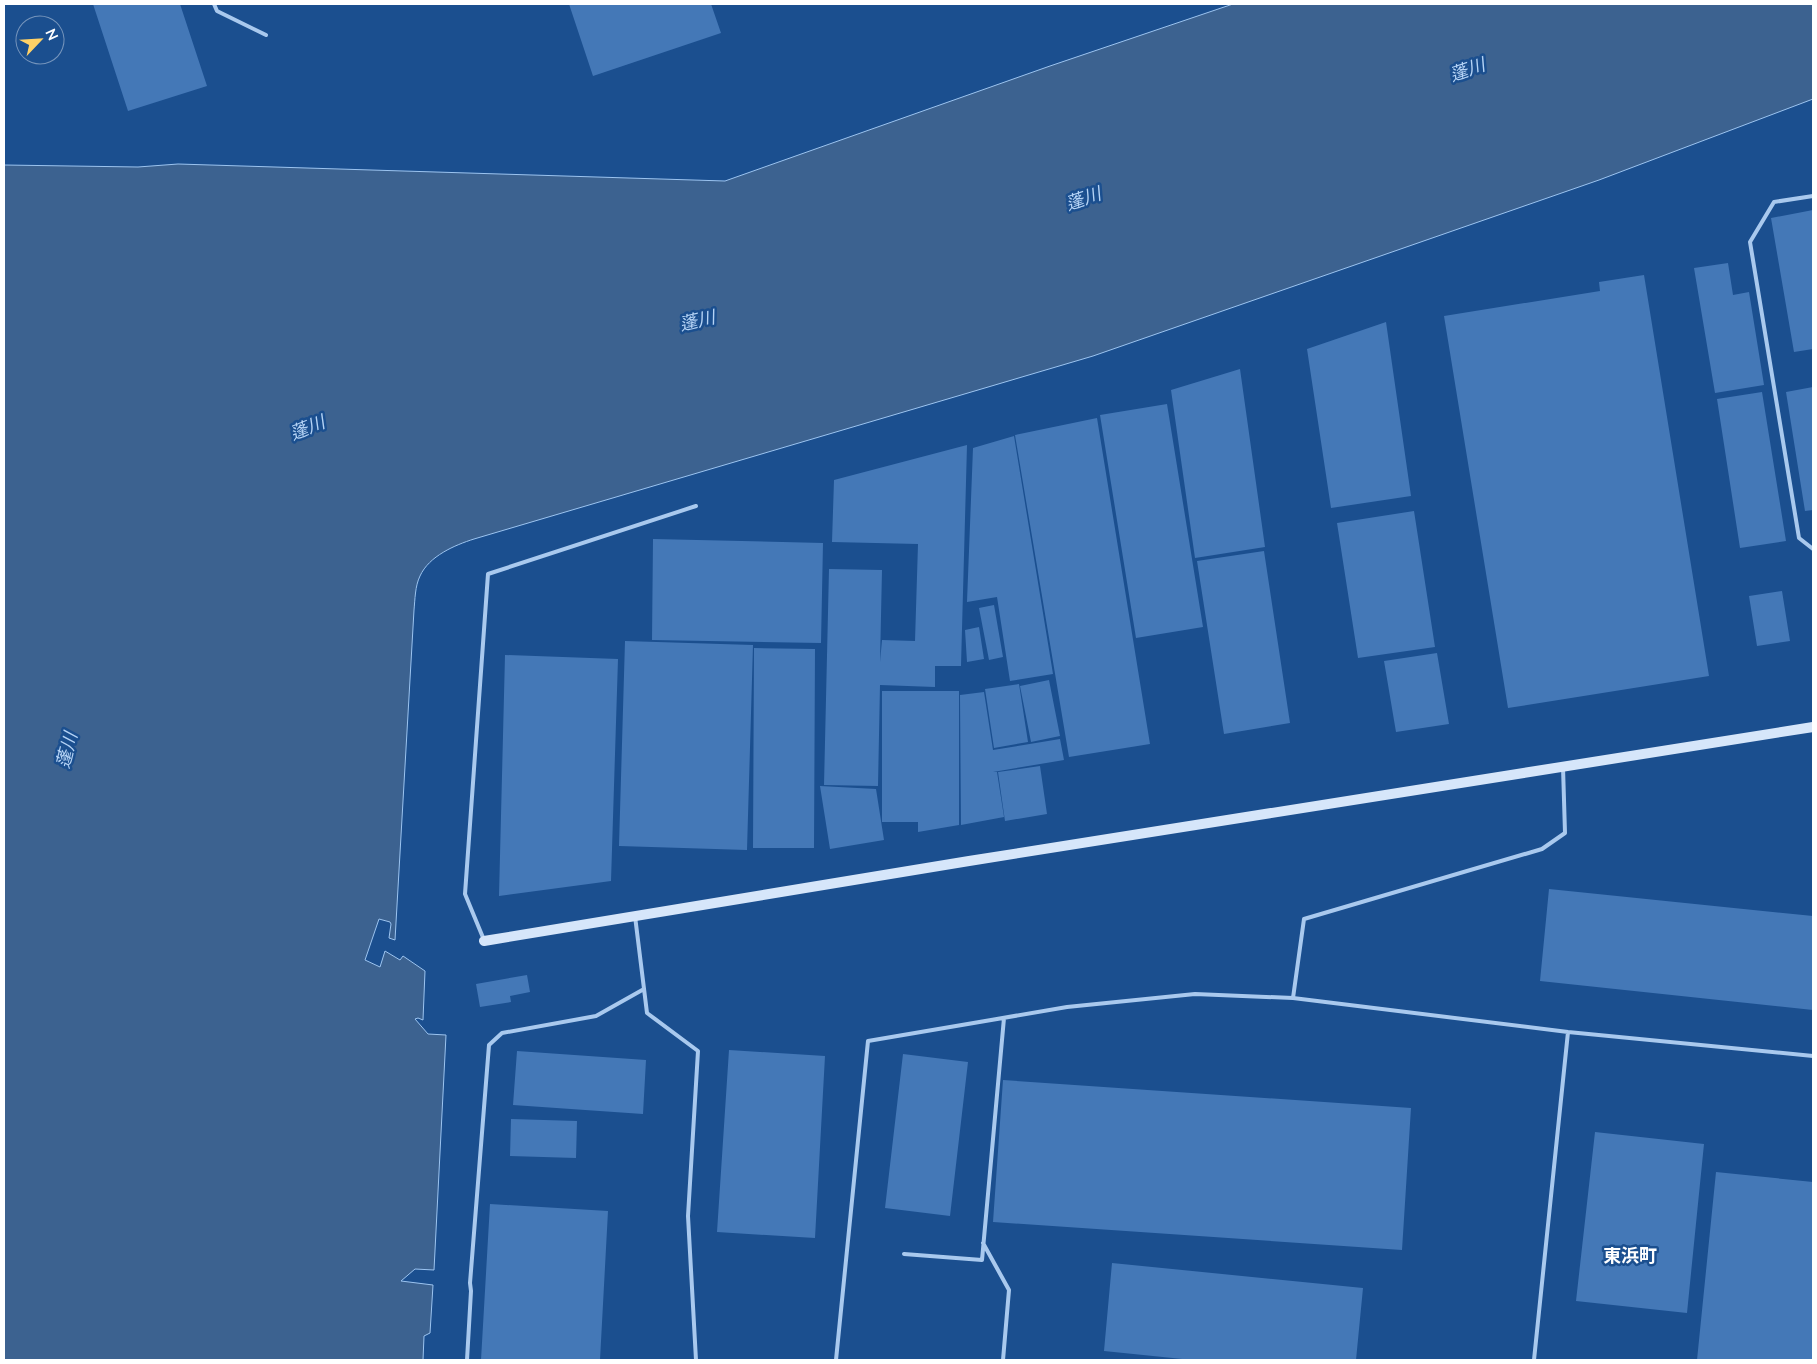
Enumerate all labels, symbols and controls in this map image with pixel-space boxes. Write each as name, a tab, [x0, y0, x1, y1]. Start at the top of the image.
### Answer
north arrow	[15, 15, 65, 65]
text: N	[42, 26, 62, 43]
water label: 蓬川	[1446, 52, 1489, 85]
water label: 蓬川	[1062, 181, 1105, 214]
water label: 蓬川	[677, 305, 719, 335]
water label: 蓬川	[286, 409, 330, 444]
water label: 蓬川	[51, 728, 82, 770]
district label: 東浜町	[1603, 1244, 1657, 1266]

